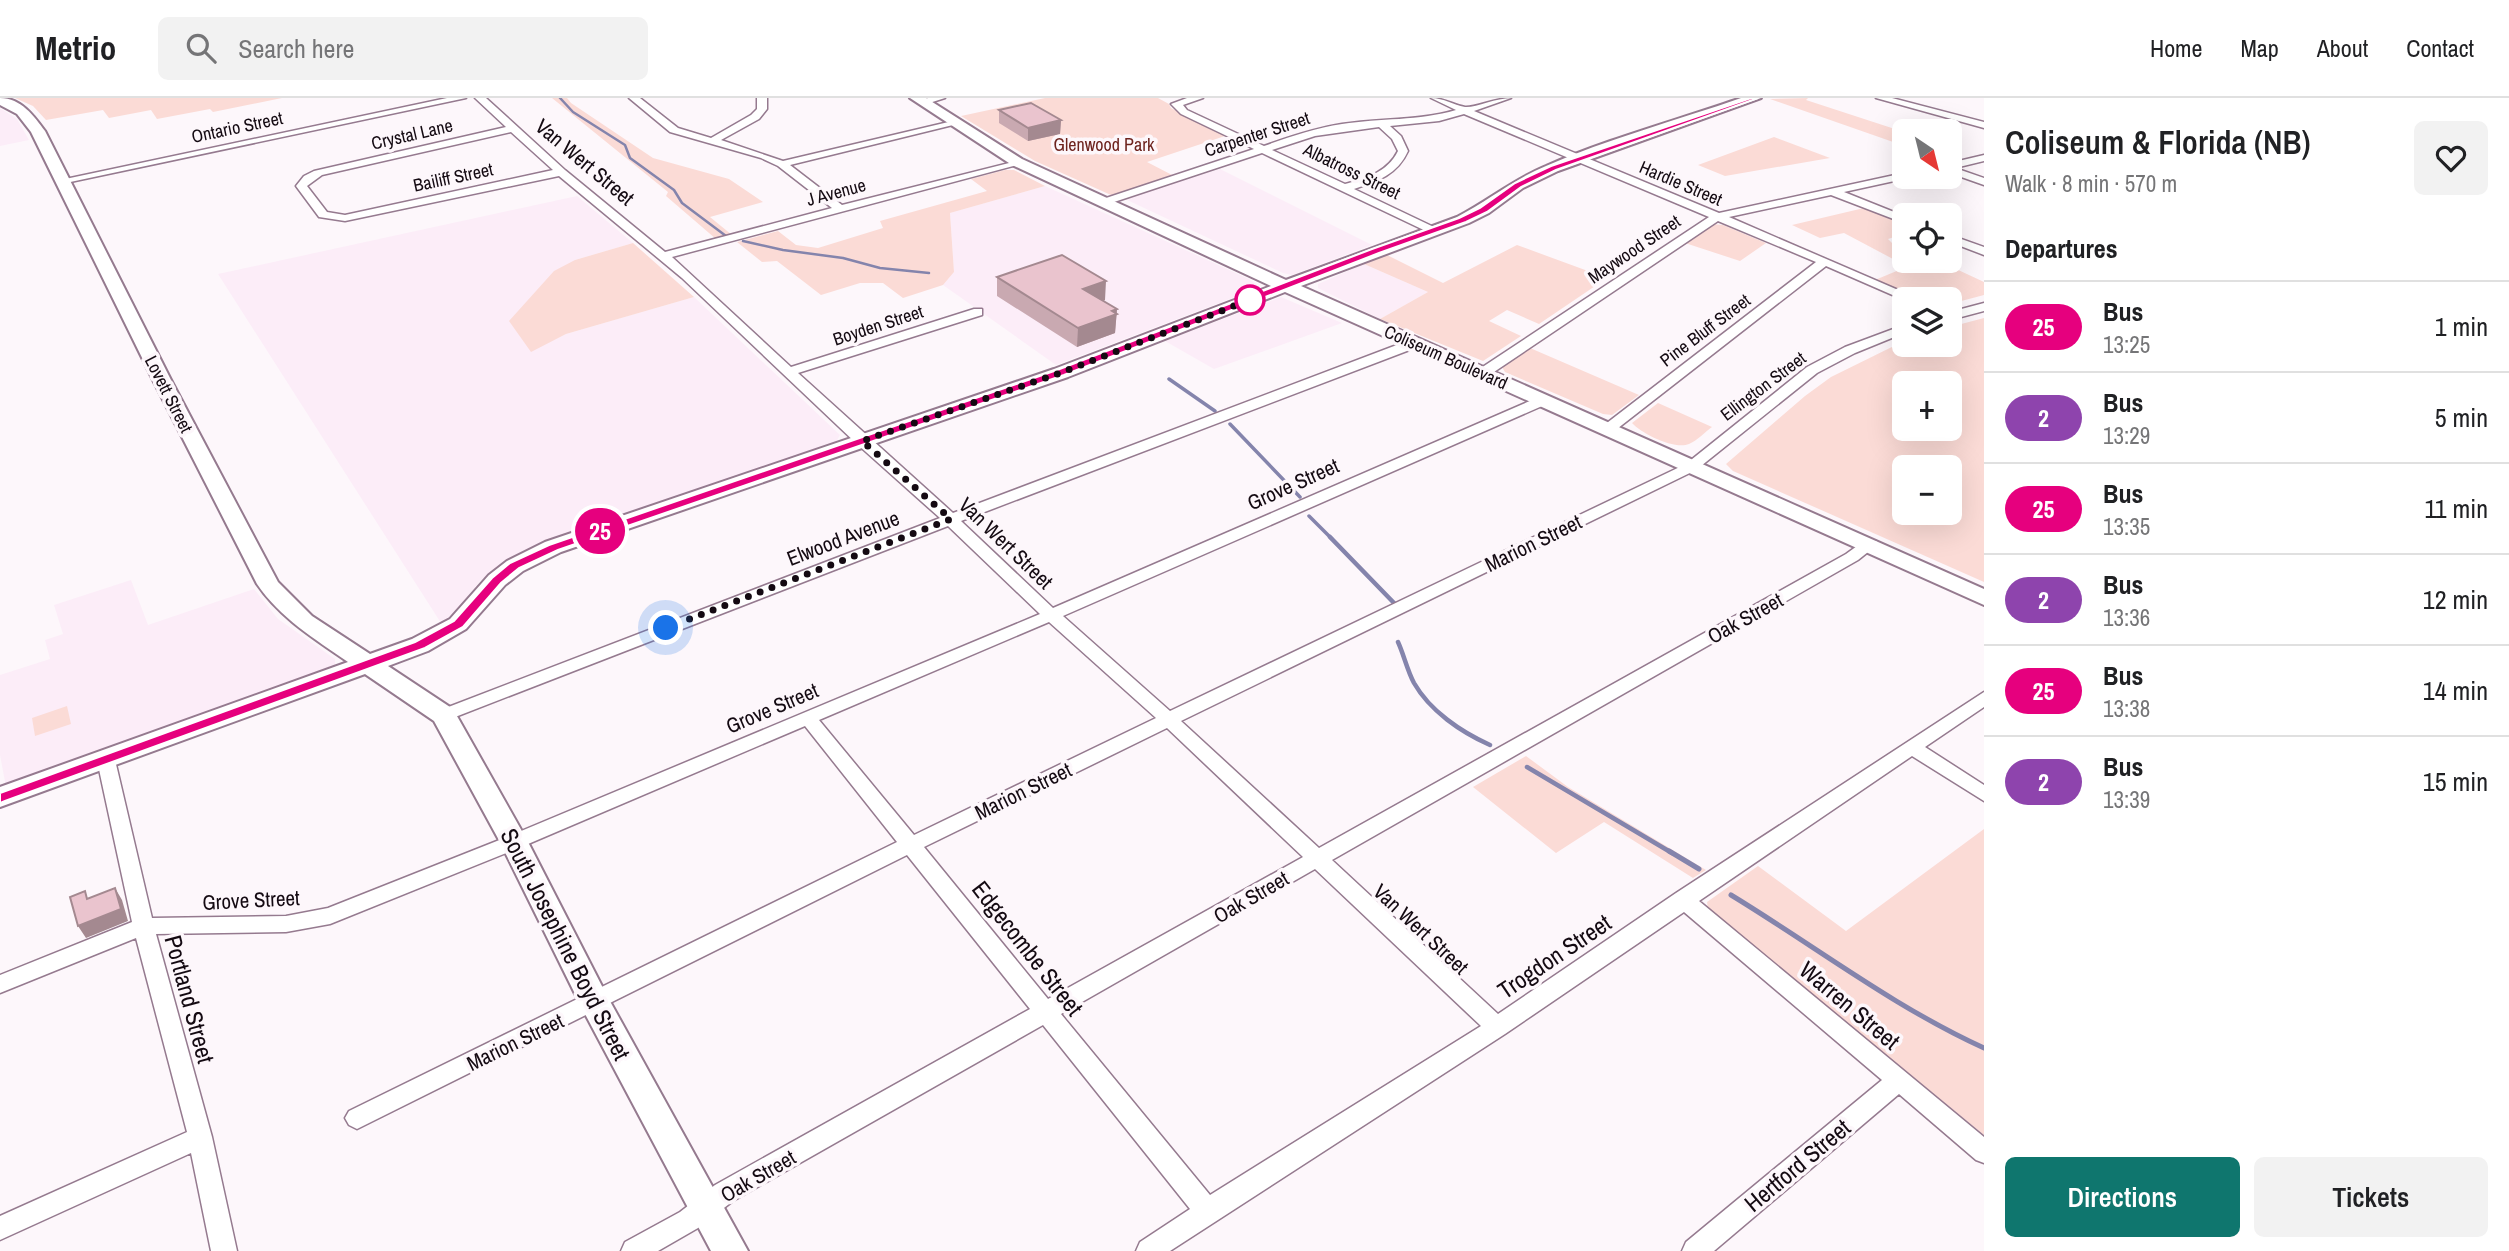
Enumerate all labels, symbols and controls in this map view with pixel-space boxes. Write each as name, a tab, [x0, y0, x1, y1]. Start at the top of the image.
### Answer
search box	[158, 17, 648, 80]
text: Metrio	[35, 26, 116, 70]
icon: search	[182, 29, 220, 67]
text: Search here	[238, 31, 354, 66]
text: Home	[2150, 32, 2202, 64]
text: Map	[2240, 32, 2279, 64]
text: About	[2317, 32, 2368, 64]
text: Contact	[2406, 32, 2474, 64]
street label: Ontario Street	[189, 105, 285, 149]
street label: Carpenter Street	[1201, 105, 1313, 163]
street label: Van Wert Street	[529, 112, 641, 212]
street label: Crystal Lane	[369, 113, 455, 155]
north arrow	[1892, 119, 1962, 189]
map controls	[1892, 119, 1962, 525]
text: Coliseum & Florida (NB)	[2005, 120, 2311, 164]
button: heart	[2414, 121, 2488, 195]
park label: Glenwood Park	[1054, 132, 1155, 157]
street label: Albatross Street	[1298, 136, 1405, 205]
street label: Hardie Street	[1636, 154, 1726, 212]
street label: Bailiff Street	[411, 156, 495, 198]
text: Walk · 8 min · 570 m	[2005, 168, 2177, 199]
street label: J Avenue	[804, 172, 868, 212]
button: locate	[1892, 203, 1962, 273]
street label: Maywood Street	[1583, 209, 1685, 289]
text: Departures	[2005, 231, 2118, 266]
unlabelled marker	[1235, 285, 1265, 315]
button: layers	[1892, 287, 1962, 357]
street label: Pine Bluff Street	[1655, 288, 1755, 372]
text: Bus	[2103, 294, 2143, 329]
street label: Boyden Street	[830, 299, 926, 351]
text: 1 min	[2435, 309, 2488, 344]
text: 25	[2033, 311, 2054, 343]
street label: Coliseum Boulevard	[1380, 319, 1512, 395]
text: 13:25	[2103, 329, 2150, 360]
street label: Ellington Street	[1715, 346, 1811, 426]
street label: Lovett Street	[139, 351, 199, 437]
button: +	[1892, 371, 1962, 441]
text: Bus	[2103, 385, 2143, 420]
text: 5 min	[2435, 400, 2488, 435]
text: 2	[2038, 402, 2049, 434]
text: 13:29	[2103, 420, 2150, 451]
street label: Grove Street	[1243, 451, 1344, 517]
button: −	[1892, 455, 1962, 525]
text: Bus	[2103, 476, 2143, 511]
street label: Van Wert Street	[952, 491, 1060, 596]
text: 11 min	[2424, 491, 2488, 526]
text: 25	[2033, 493, 2054, 525]
street label: Elwood Avenue	[783, 503, 903, 573]
street label: Marion Street	[1480, 507, 1586, 579]
line badge: 25	[568, 508, 632, 554]
text: 13:35	[2103, 511, 2150, 542]
text: 25	[589, 515, 611, 547]
text: Bus	[2103, 567, 2143, 602]
text: 12 min	[2423, 582, 2488, 617]
text: 2	[2038, 584, 2049, 616]
street label: Oak Street	[1702, 585, 1788, 651]
text: 13:36	[2103, 602, 2150, 633]
your location	[648, 610, 683, 645]
text: Bus	[2103, 658, 2143, 693]
text: 14 min	[2423, 673, 2488, 708]
street label: Grove Street	[721, 675, 823, 740]
text: 25	[2033, 675, 2054, 707]
text: 13:38	[2103, 693, 2150, 724]
text: Bus	[2103, 749, 2143, 784]
street label: Marion Street	[970, 755, 1076, 827]
text: 15 min	[2423, 764, 2488, 799]
text: 2	[2038, 766, 2049, 798]
text: 13:39	[2103, 784, 2150, 815]
street label: South Josephine Boyd Street	[494, 823, 639, 1066]
street label: Oak Street	[1208, 864, 1294, 930]
street label: Edgecombe Street	[965, 874, 1091, 1022]
street label: Van Wert Street	[1367, 877, 1475, 981]
street label: Grove Street	[201, 883, 301, 917]
street label: Trogdon Street	[1491, 906, 1618, 1006]
street label: Portland Street	[158, 931, 223, 1067]
street label: Warren Street	[1793, 954, 1907, 1057]
street label: Marion Street	[462, 1006, 568, 1078]
street label: Hertford Street	[1737, 1111, 1857, 1219]
street label: Oak Street	[715, 1143, 801, 1209]
button: Directions	[2005, 1157, 2240, 1237]
button: Tickets	[2254, 1157, 2488, 1237]

